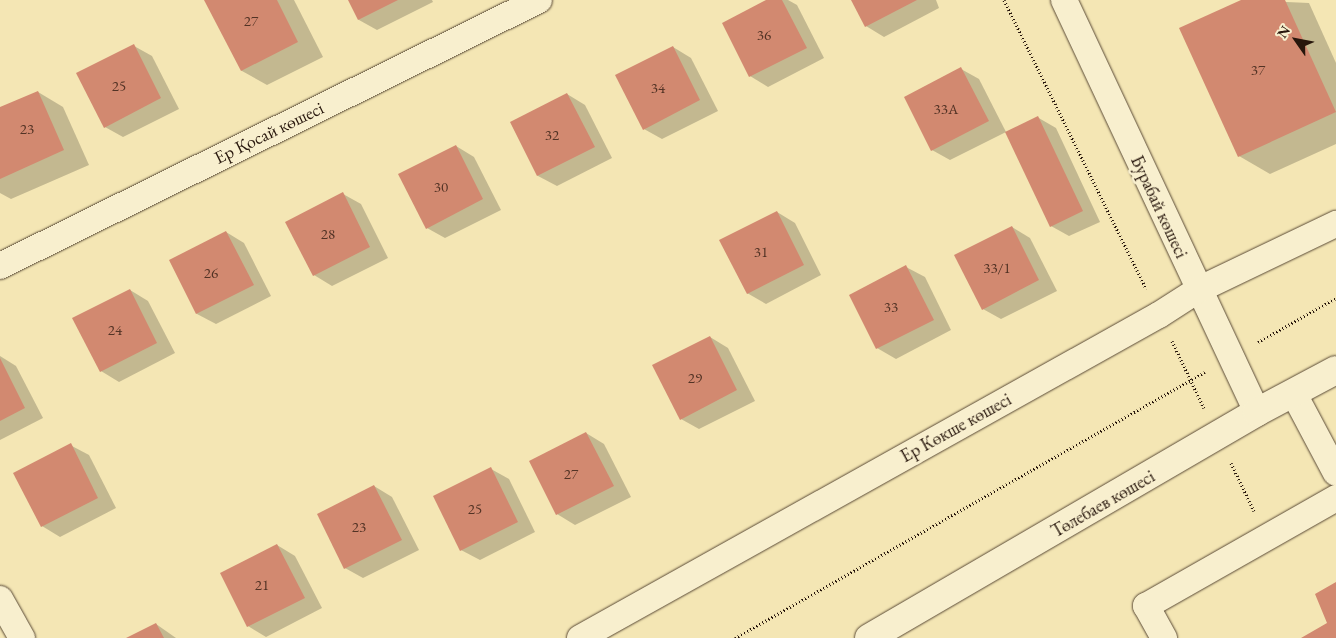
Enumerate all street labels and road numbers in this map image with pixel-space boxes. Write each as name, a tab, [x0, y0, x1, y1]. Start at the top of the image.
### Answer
street label: Ер Қосай көшесі	[211, 97, 327, 169]
street label: Бурабай көшесі	[1126, 152, 1192, 262]
street label: Ер Көкше көшесі	[897, 389, 1015, 467]
street label: Төлебаев көшесі	[1047, 466, 1159, 542]

